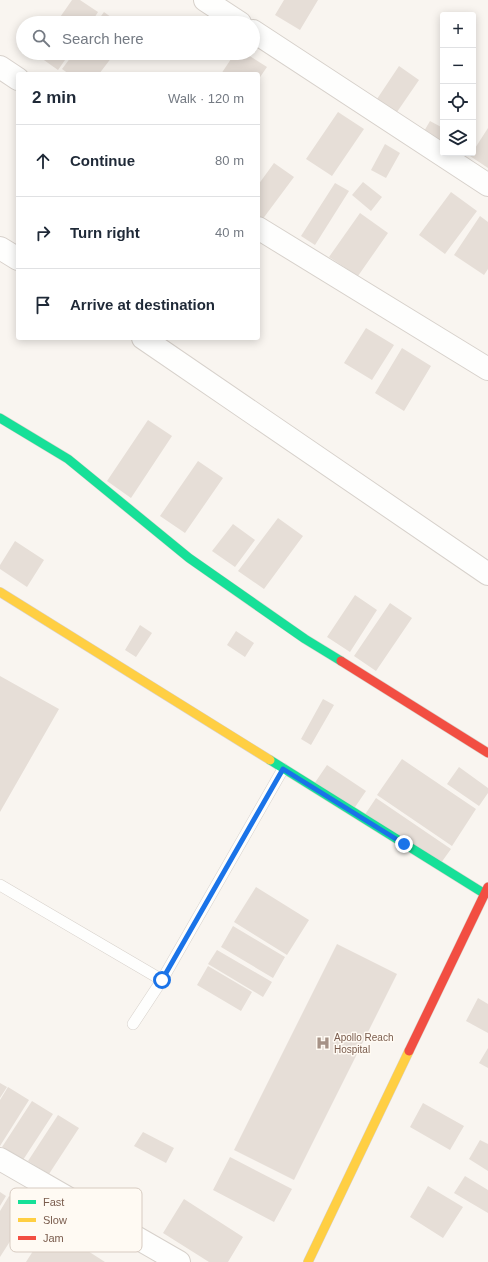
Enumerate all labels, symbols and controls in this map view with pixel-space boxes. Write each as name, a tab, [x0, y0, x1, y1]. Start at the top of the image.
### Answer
map controls	[440, 12, 476, 156]
button: +	[440, 12, 476, 48]
search box	[16, 16, 260, 60]
icon: search	[30, 27, 52, 49]
text: Search here	[62, 30, 144, 47]
button: −	[440, 48, 476, 84]
button: locate	[440, 84, 476, 120]
text: 2 min	[32, 88, 76, 107]
text: Walk · 120 m	[168, 91, 244, 106]
button: layers	[440, 120, 476, 156]
icon: ahead	[32, 150, 54, 172]
text: Continue	[70, 152, 135, 169]
text: 80 m	[215, 153, 244, 168]
icon: right	[32, 222, 54, 244]
text: Turn right	[70, 224, 140, 241]
text: 40 m	[215, 225, 244, 240]
icon: arrive	[32, 294, 54, 316]
text: Arrive at destination	[70, 296, 215, 313]
route end	[395, 835, 413, 853]
route start	[153, 971, 171, 989]
place label: Apollo Reach Hospital	[334, 1032, 393, 1055]
hospital icon: Apollo Reach Hospital	[315, 1035, 331, 1051]
legend	[10, 1188, 142, 1252]
text: Fast	[43, 1196, 64, 1208]
text: Slow	[43, 1214, 67, 1226]
text: Jam	[43, 1232, 64, 1244]

